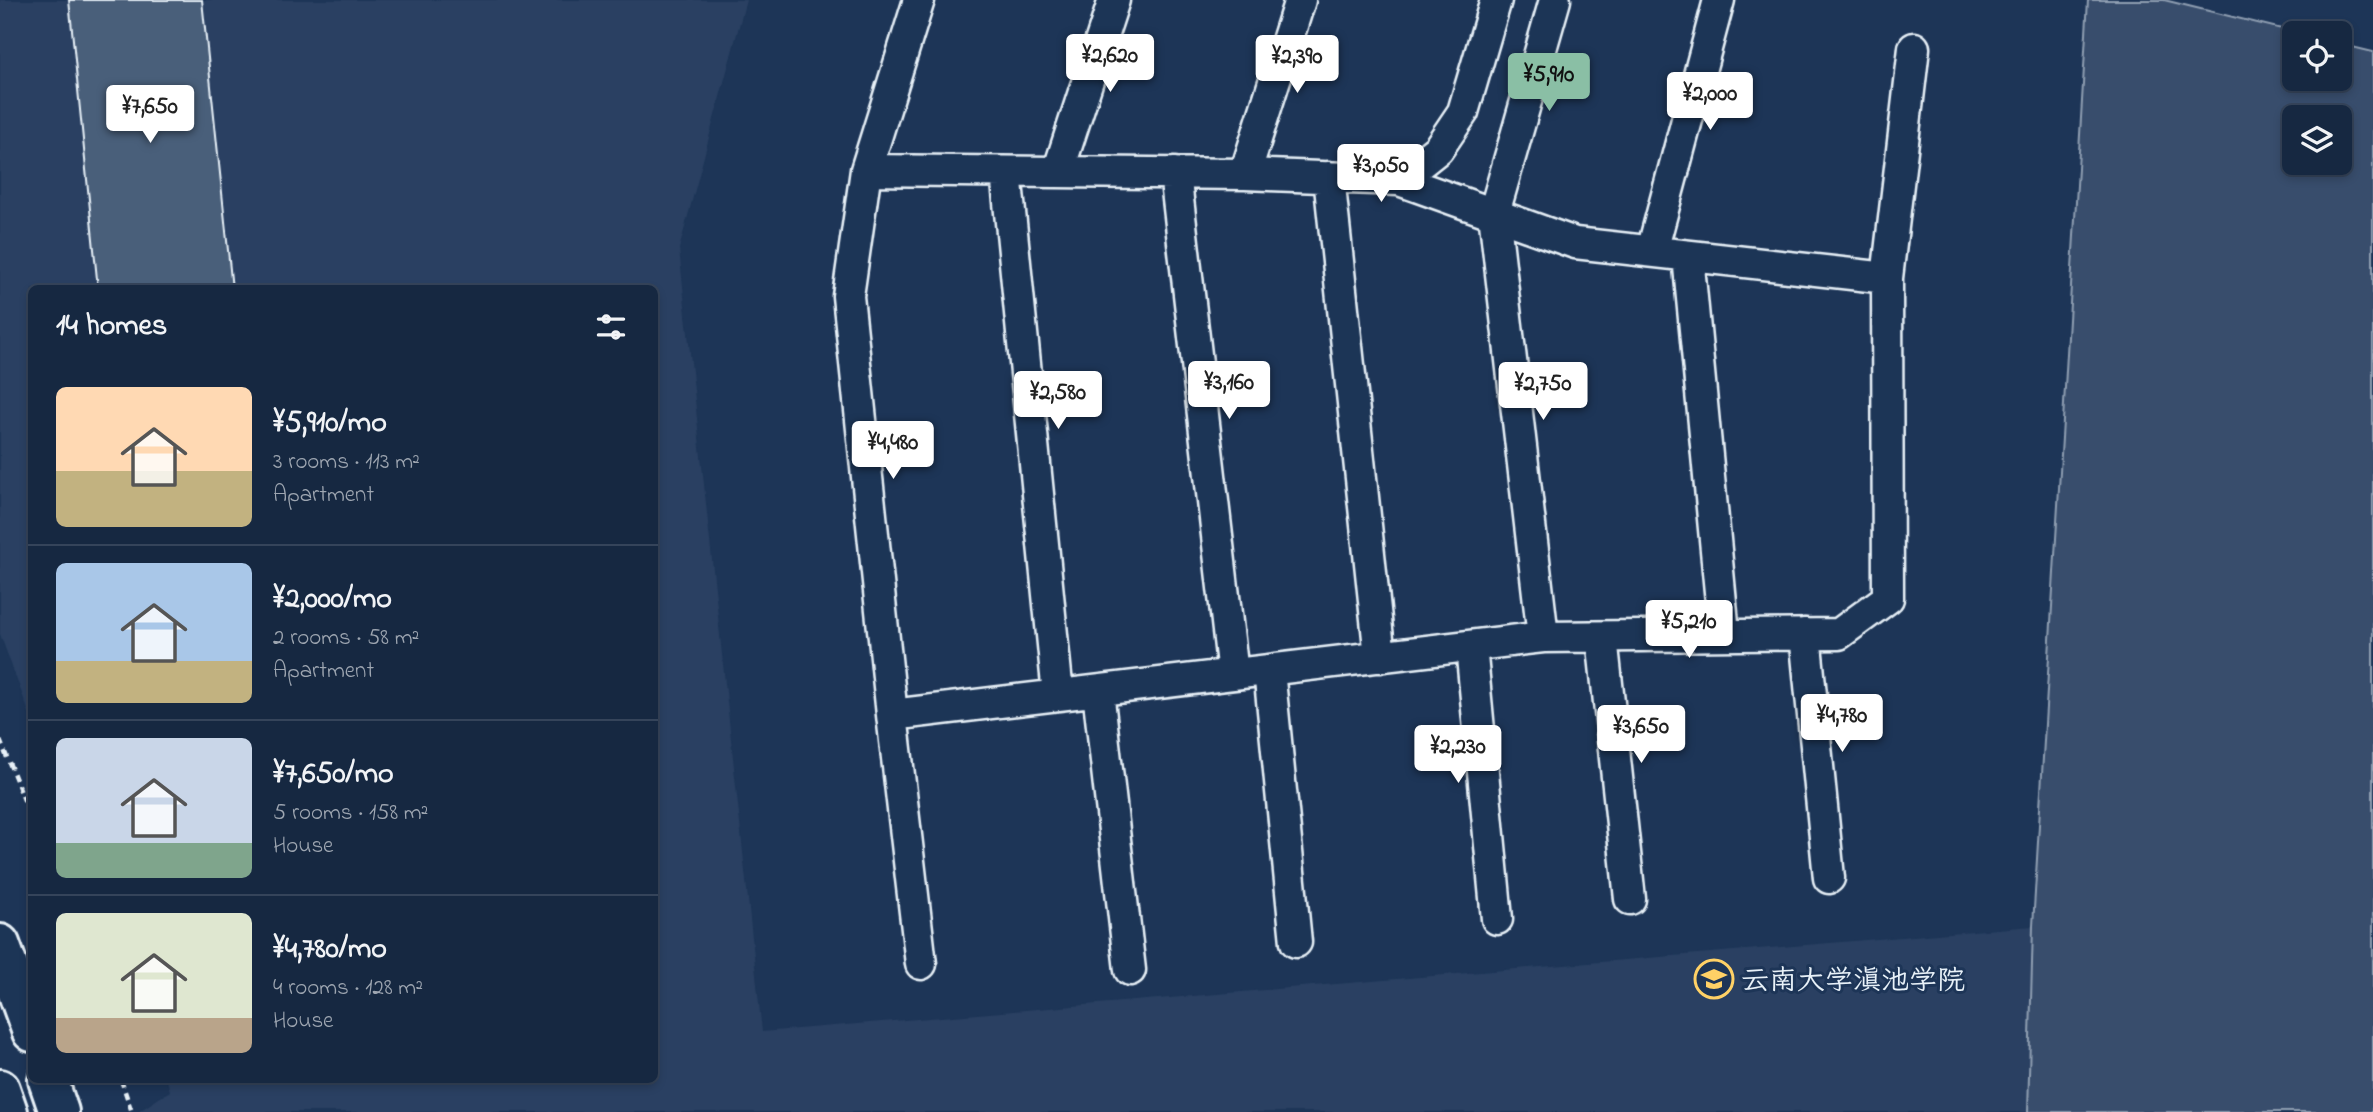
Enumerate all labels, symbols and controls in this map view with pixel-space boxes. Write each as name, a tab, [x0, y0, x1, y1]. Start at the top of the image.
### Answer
map controls	[2282, 21, 2352, 175]
button: locate	[2282, 21, 2352, 91]
pin: ¥2,620	[1053, 34, 1167, 94]
pin: ¥2,390	[1240, 36, 1354, 95]
text: ¥2,620	[1082, 40, 1138, 73]
text: ¥2,390	[1272, 41, 1322, 74]
pin: ¥5,910	[1492, 54, 1606, 113]
text: ¥5,910	[1524, 59, 1574, 92]
pin: ¥2,000	[1653, 72, 1767, 132]
text: ¥2,000	[1683, 78, 1737, 111]
pin: ¥7,650	[93, 86, 207, 145]
text: ¥7,650	[122, 91, 178, 124]
button: layers	[2282, 105, 2352, 175]
pin: ¥3,050	[1324, 144, 1438, 204]
text: ¥3,050	[1353, 150, 1409, 183]
text: 14 homes	[56, 305, 167, 349]
icon: filters	[592, 308, 630, 346]
pin: ¥3,160	[1172, 362, 1286, 421]
pin: ¥2,750	[1486, 362, 1600, 422]
text: ¥3,160	[1204, 367, 1254, 400]
text: ¥2,750	[1515, 368, 1571, 401]
pin: ¥2,580	[1001, 372, 1115, 431]
text: ¥2,580	[1030, 377, 1086, 410]
text: ¥5,910/mo	[273, 402, 387, 446]
icon: home	[112, 415, 196, 499]
pin: ¥4,480	[836, 421, 950, 481]
text: ¥4,480	[868, 427, 918, 460]
text: 3 rooms · 113 m²	[273, 446, 420, 479]
text: Apartment	[273, 479, 374, 512]
text: ¥2,000/mo	[273, 578, 392, 622]
icon: home	[112, 591, 196, 675]
pin: ¥5,210	[1632, 600, 1746, 660]
text: ¥5,210	[1662, 606, 1716, 639]
text: 2 rooms · 58 m²	[273, 622, 419, 655]
text: Apartment	[273, 655, 374, 688]
pin: ¥4,780	[1785, 694, 1899, 754]
text: ¥4,780	[1817, 700, 1867, 733]
pin: ¥3,650	[1584, 706, 1698, 765]
text: ¥3,650	[1613, 711, 1669, 744]
pin: ¥2,230	[1401, 726, 1515, 785]
text: ¥2,230	[1430, 731, 1486, 764]
text: ¥7,650/mo	[273, 753, 394, 797]
icon: home	[112, 766, 196, 850]
text: 5 rooms · 158 m²	[273, 797, 428, 830]
text: House	[273, 830, 333, 863]
text: ¥4,780/mo	[273, 928, 387, 972]
icon: home	[112, 941, 196, 1025]
school or university icon: 云南大学滇池学院	[1693, 958, 1735, 1000]
place label: 云南大学滇池学院	[1741, 962, 1965, 1003]
text: 4 rooms · 128 m²	[273, 972, 423, 1005]
text: House	[273, 1005, 333, 1038]

